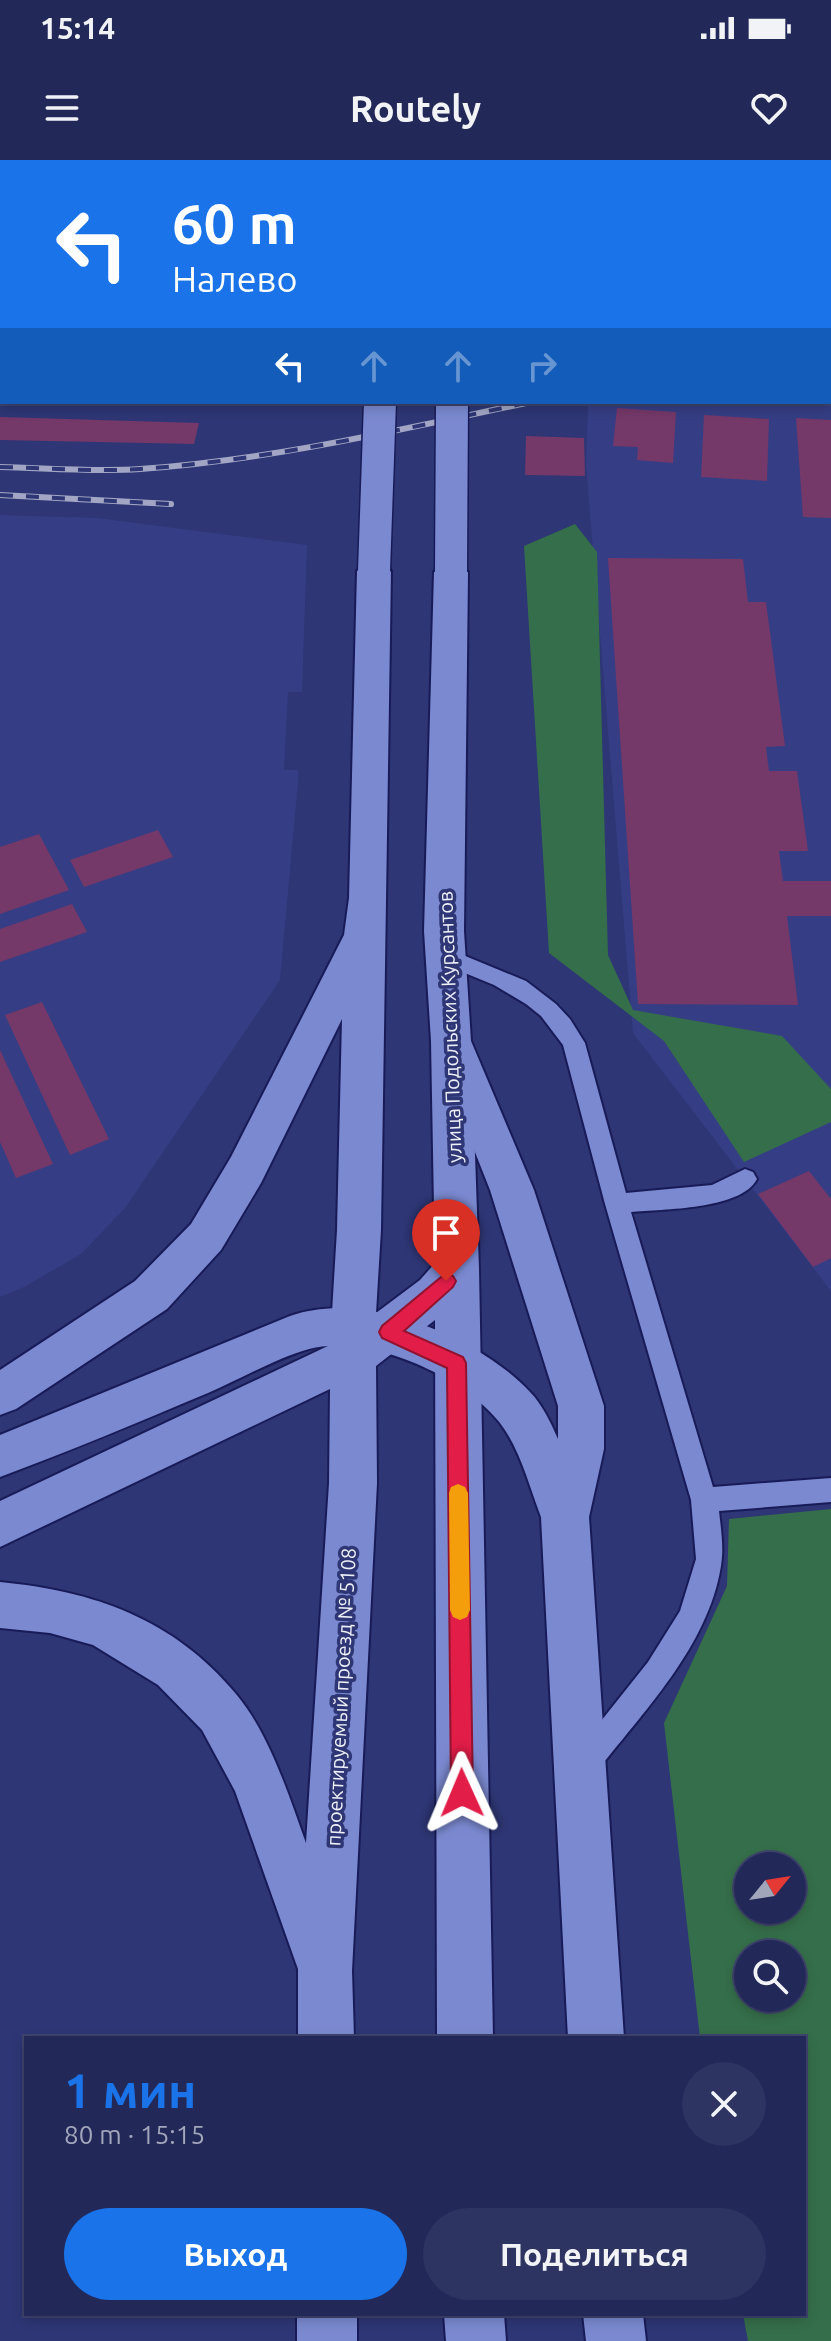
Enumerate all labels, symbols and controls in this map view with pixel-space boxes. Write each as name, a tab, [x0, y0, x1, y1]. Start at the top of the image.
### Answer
text: 15:14	[40, 11, 115, 45]
icon: menu	[40, 86, 84, 130]
icon: heart	[747, 86, 791, 130]
text: Routely	[350, 88, 481, 129]
icon: left	[40, 192, 144, 296]
text: 60 m	[172, 192, 297, 255]
text: Налево	[172, 258, 297, 299]
icon: left	[268, 344, 312, 388]
icon: ahead	[352, 344, 396, 388]
icon: ahead	[436, 344, 480, 388]
icon: right	[520, 344, 564, 388]
street label: улица Подольских Курсантов	[433, 891, 466, 1163]
pin	[412, 1199, 480, 1281]
icon: arrive	[424, 1211, 468, 1255]
street label: проектируемый проезд № 5108	[321, 1547, 360, 1847]
position arrow	[420, 1751, 504, 1835]
north arrow	[734, 1852, 806, 1924]
map controls	[734, 1852, 806, 2012]
button: search	[734, 1940, 806, 2012]
button: close	[682, 2062, 766, 2146]
text: 1 мин	[64, 2063, 196, 2117]
text: 80 m · 15:15	[64, 2120, 205, 2149]
button: Выход	[64, 2208, 407, 2300]
button: Поделиться	[423, 2208, 766, 2300]

